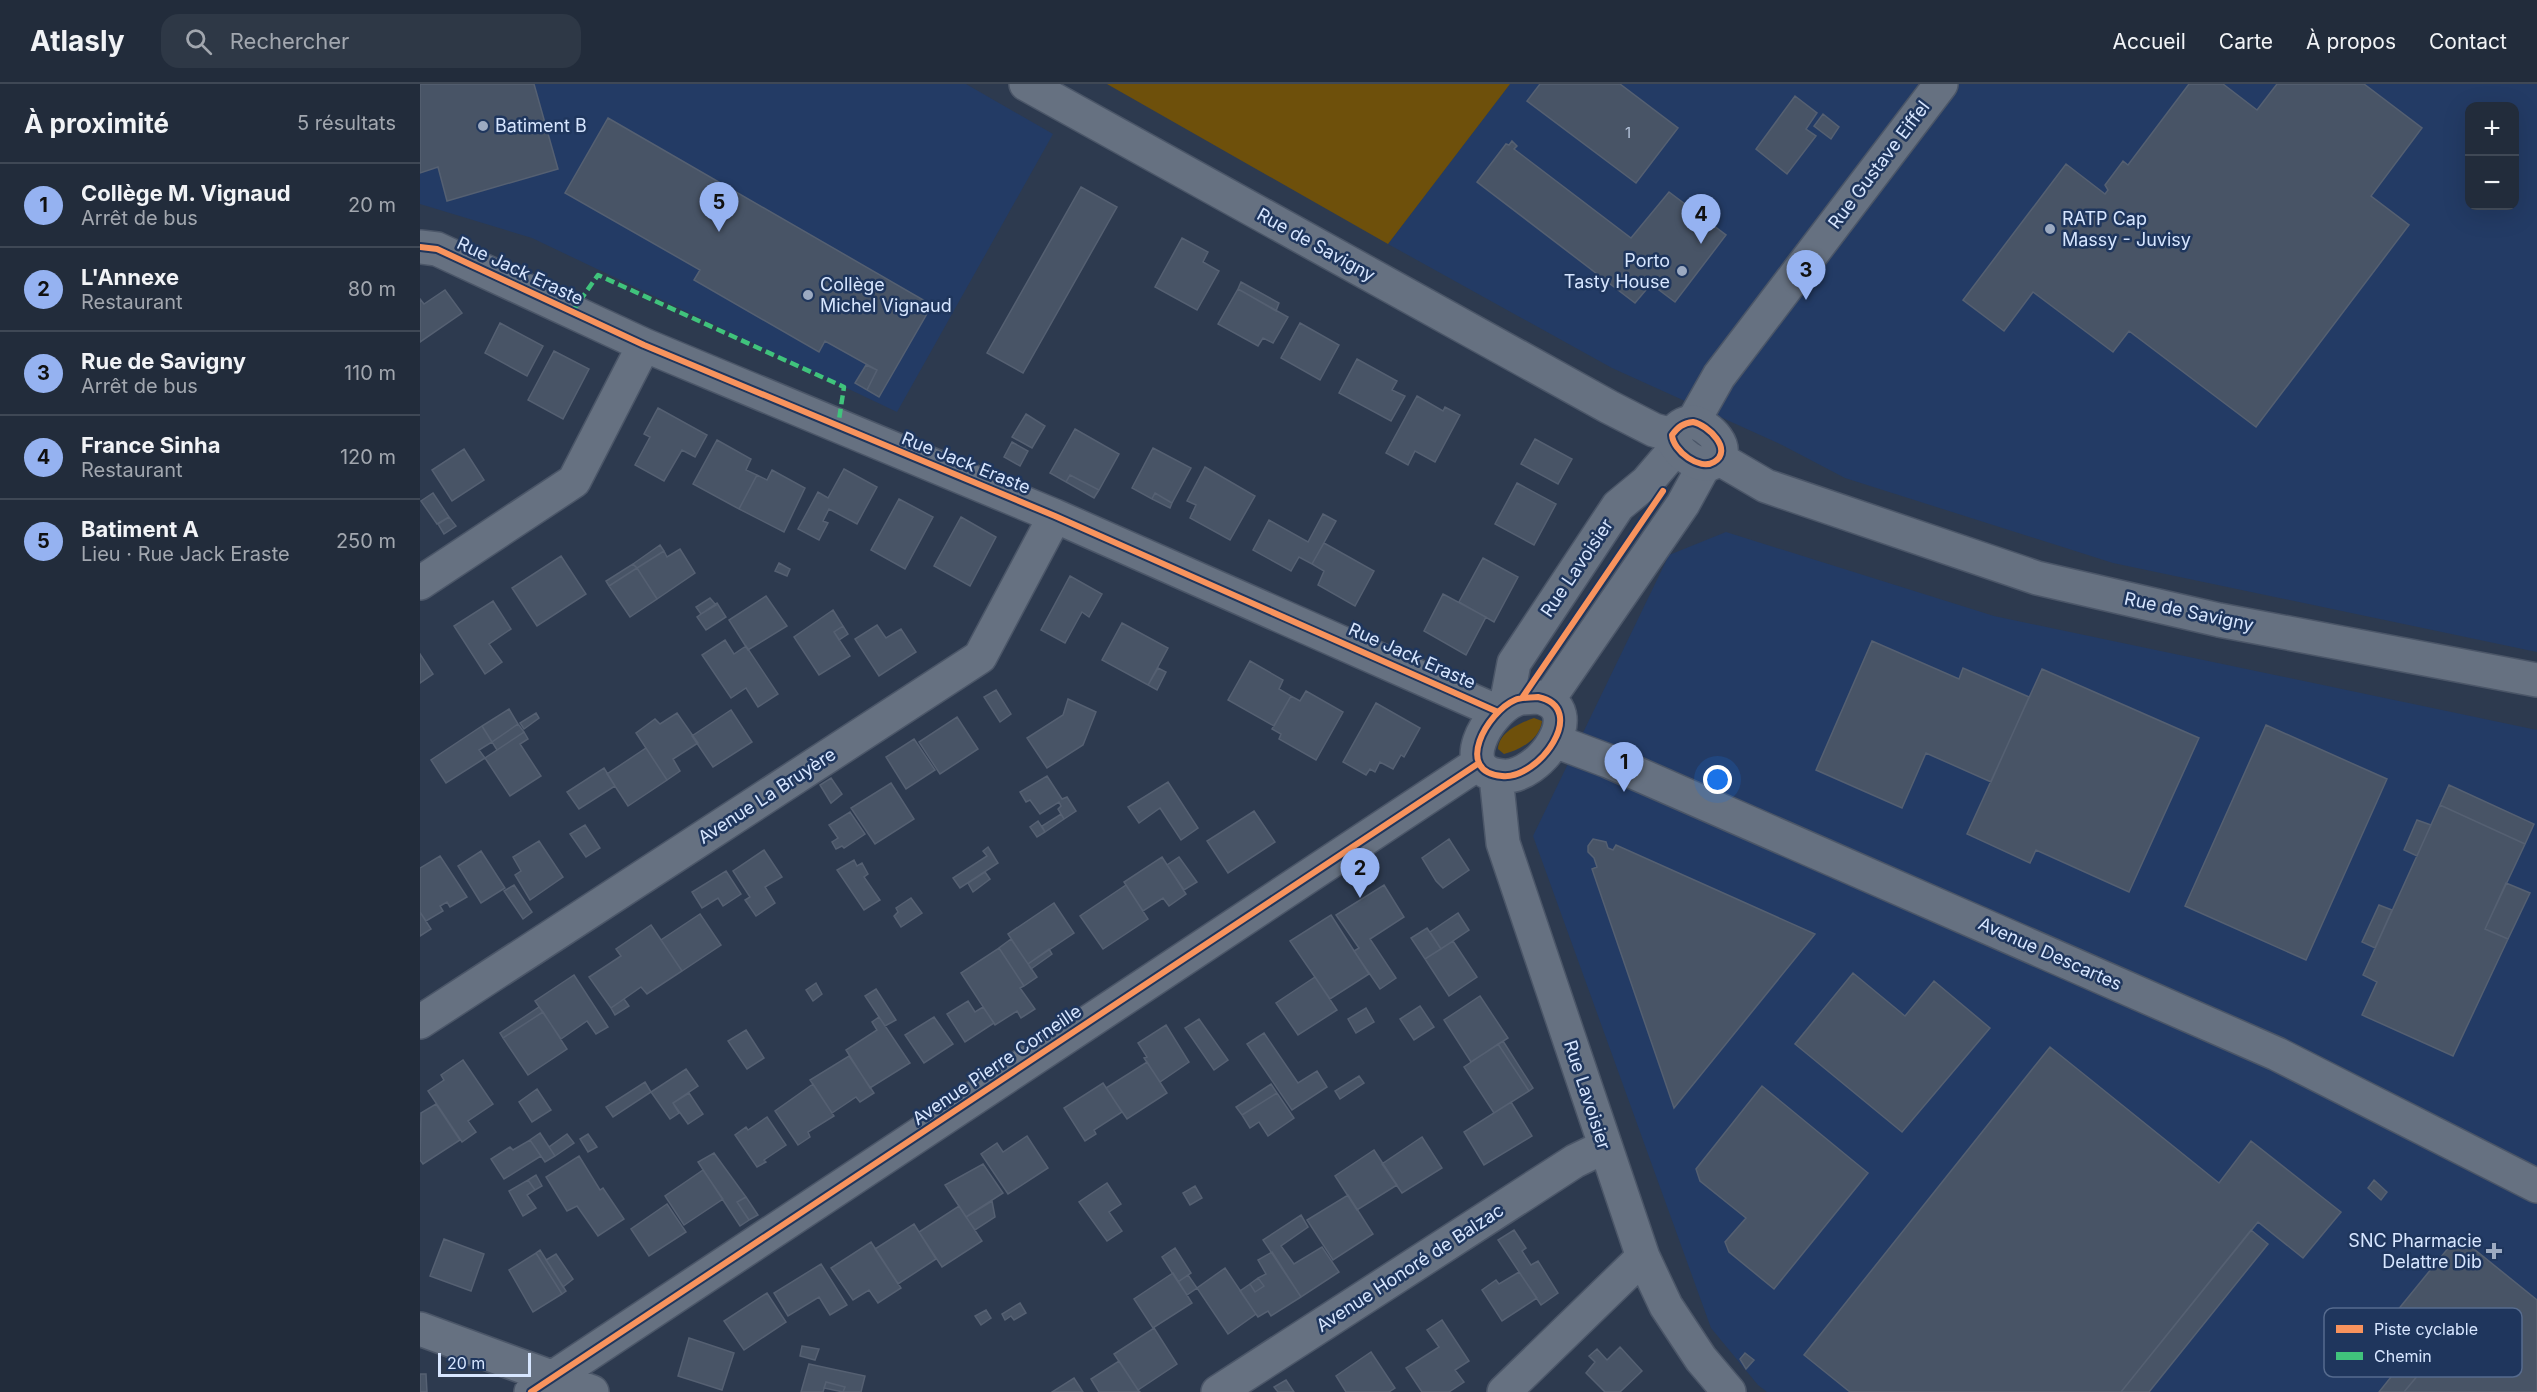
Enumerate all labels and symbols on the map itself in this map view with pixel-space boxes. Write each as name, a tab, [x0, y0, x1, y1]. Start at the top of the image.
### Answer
street label: Rue Gustave Eiffel	[1824, 97, 1934, 233]
place label: Batiment B	[495, 115, 587, 136]
marker: Batiment B	[476, 119, 490, 133]
house number: 1	[1625, 123, 1631, 142]
pin: 5	[700, 182, 738, 232]
pin: 4	[1682, 194, 1720, 244]
street label: Rue de Savigny	[1254, 203, 1379, 286]
place label: RATP Cap Massy - Juvisy	[2062, 208, 2191, 250]
marker: RATP Cap Massy - Juvisy	[2043, 222, 2057, 236]
street label: Rue Jack Eraste	[454, 232, 587, 309]
place label: Porto Tasty House	[1564, 250, 1670, 292]
pin: 3	[1786, 250, 1826, 300]
marker: Porto Tasty House	[1675, 264, 1689, 278]
place label: Collège Michel Vignaud	[820, 274, 952, 316]
marker: Collège Michel Vignaud	[801, 288, 815, 302]
street label: Rue Jack Eraste	[899, 427, 1034, 498]
street label: Rue Lavoisier	[1536, 514, 1617, 621]
street label: Rue de Savigny	[2122, 588, 2256, 635]
street label: Rue Jack Eraste	[1345, 618, 1479, 693]
pin: 1	[1604, 742, 1644, 792]
street label: Avenue La Bruyère	[694, 743, 840, 848]
your location	[1703, 765, 1732, 794]
pin: 2	[1340, 848, 1380, 898]
street label: Avenue Descartes	[1975, 913, 2125, 995]
street label: Avenue Pierre Corneille	[908, 1000, 1085, 1129]
street label: Rue Lavoisier	[1560, 1037, 1615, 1152]
street label: Avenue Honoré de Balzac	[1312, 1199, 1507, 1336]
place label: SNC Pharmacie Delattre Dib	[2348, 1230, 2482, 1272]
marker: SNC Pharmacie Delattre Dib	[2487, 1244, 2501, 1258]
legend	[2324, 1308, 2522, 1377]
text: Piste cyclable	[2374, 1319, 2478, 1339]
text: Chemin	[2374, 1346, 2432, 1366]
scale bar	[438, 1350, 531, 1378]

